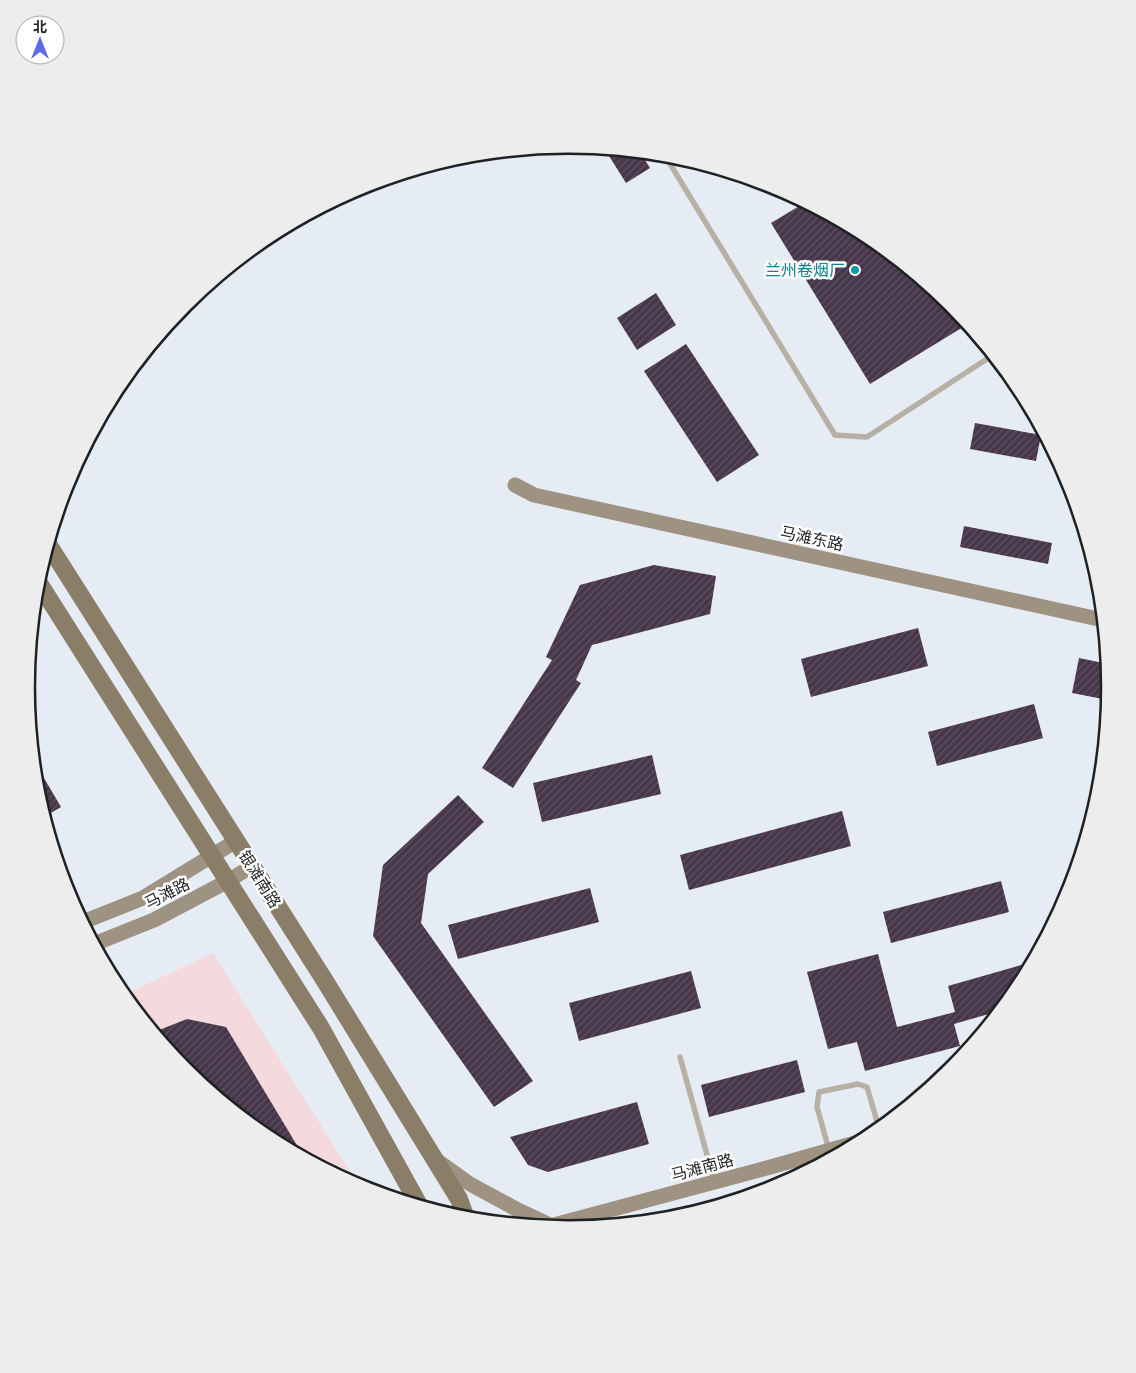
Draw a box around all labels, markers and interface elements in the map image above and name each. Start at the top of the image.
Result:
north arrow [15,15,65,65]
text: 北 [33,19,47,35]
place label: 兰州卷烟厂 [765,261,845,279]
marker: 兰州卷烟厂 [849,264,861,276]
street label: 马滩东路 [779,523,845,553]
street label: 银滩南路 [235,847,285,911]
street label: 马滩路 [142,874,192,912]
street label: 马滩南路 [669,1150,735,1184]

